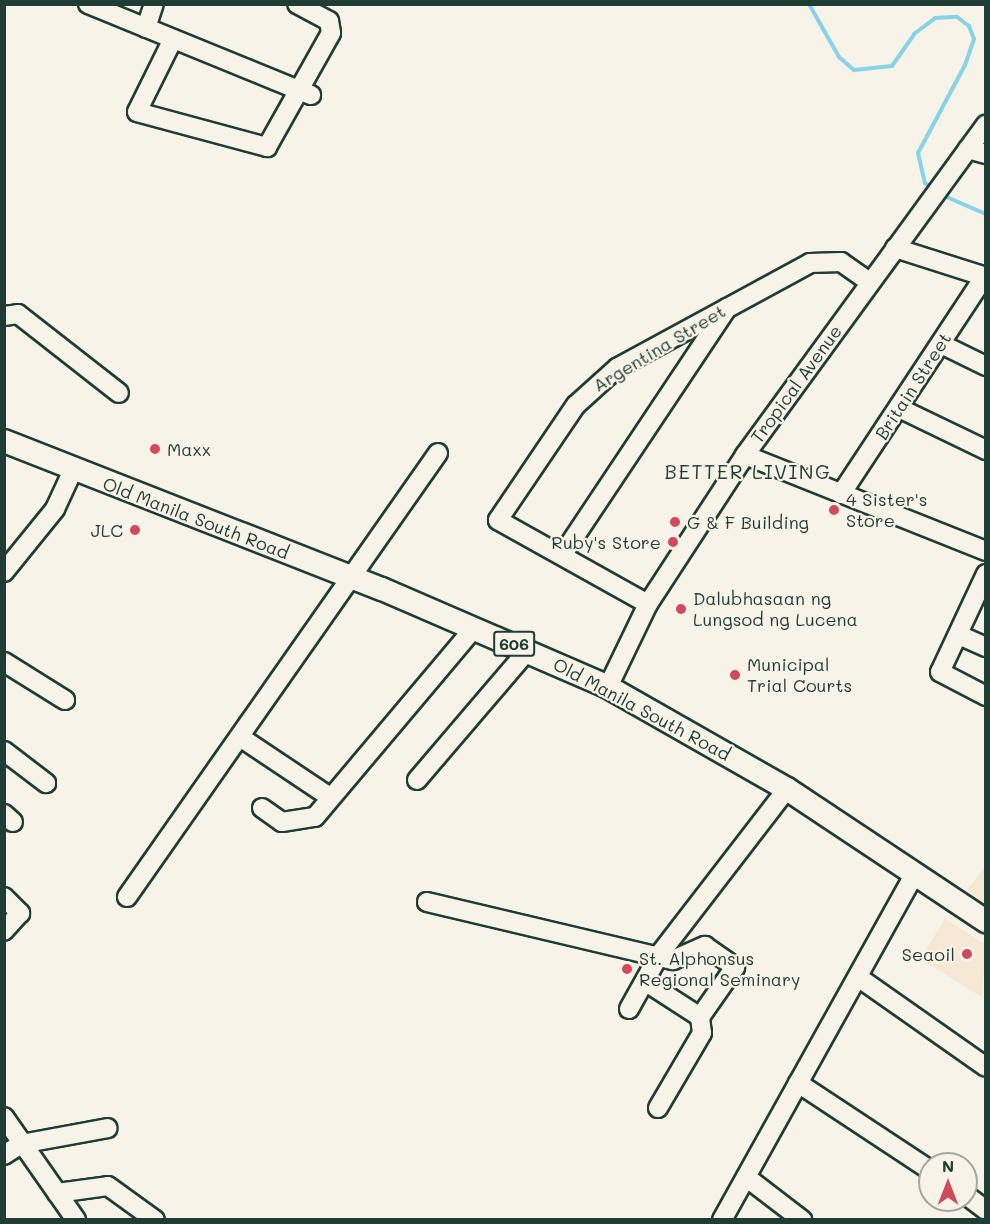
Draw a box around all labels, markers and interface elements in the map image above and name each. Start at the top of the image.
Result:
street label: Argentina Street [589,300,729,396]
street label: Tropical Avenue [746,321,846,447]
street label: Britain Street [870,328,956,444]
place label: Maxx [167,438,211,460]
marker: Maxx [148,442,162,456]
district label: BETTER LIVING [665,459,831,483]
street label: Old Manila South Road [100,472,292,564]
place label: 4 Sister's Store [846,489,928,532]
marker: 4 Sister's Store [827,503,841,517]
place label: G & F Building [687,511,809,533]
marker: G & F Building [668,515,682,529]
place label: JLC [91,519,123,541]
marker: JLC [128,523,142,537]
place label: Ruby's Store [551,531,661,553]
marker: Ruby's Store [666,535,680,549]
place label: Dalubhasaan ng Lungsod ng Lucena [693,588,858,630]
marker: Dalubhasaan ng Lungsod ng Lucena [674,602,688,616]
road number: 606 [493,631,535,657]
street label: Old Manila South Road [550,653,734,765]
place label: Municipal Trial Courts [747,654,852,696]
marker: Municipal Trial Courts [728,668,742,682]
place label: Seaoil [902,943,955,965]
marker: Seaoil [960,947,974,961]
place label: St. Alphonsus Regional Seminary [639,948,801,990]
marker: St. Alphonsus Regional Seminary [620,962,634,976]
north arrow [918,1152,978,1212]
text: N [942,1155,954,1176]

